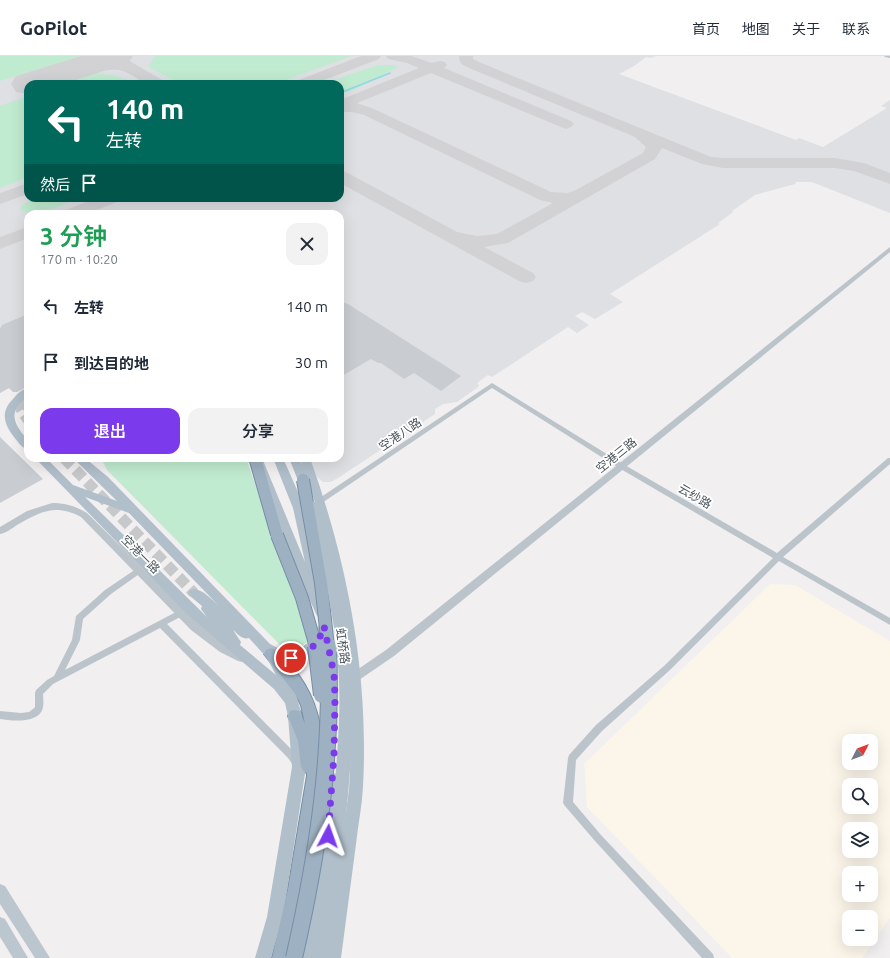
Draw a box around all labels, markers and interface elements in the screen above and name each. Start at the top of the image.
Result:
text: GoPilot [20,17,87,39]
text: 首页 [692,21,720,37]
text: 地图 [742,21,770,37]
text: 关于 [792,21,820,37]
text: 联系 [842,21,870,37]
text: 140 m [106,93,184,124]
icon: left [40,96,92,148]
text: 左转 [106,130,142,150]
icon: arrive [78,172,100,194]
text: 然后 [40,176,70,193]
text: 3 分钟 [40,223,107,250]
button: close [286,223,328,265]
text: 170 m · 10:20 [40,252,118,266]
icon: left [40,295,62,317]
text: 140 m [286,298,328,315]
text: 左转 [74,299,104,316]
icon: arrive [40,351,62,373]
text: 30 m [295,354,328,371]
text: 到达目的地 [74,355,149,372]
button: 退出 [40,408,180,454]
button: 分享 [188,408,328,454]
street label: 空港八路 [376,415,424,453]
street label: 空港三路 [593,435,639,475]
street label: 云纱路 [676,481,714,511]
street label: 空港一路 [119,532,163,576]
street label: 虹桥路 [334,627,352,665]
pin [274,641,308,675]
icon: arrive [280,647,302,669]
north arrow [842,734,878,770]
map controls [842,734,878,946]
button: search [842,778,878,814]
position arrow [307,815,349,857]
button: layers [842,822,878,858]
button: + [842,866,878,902]
button: − [842,910,878,946]

